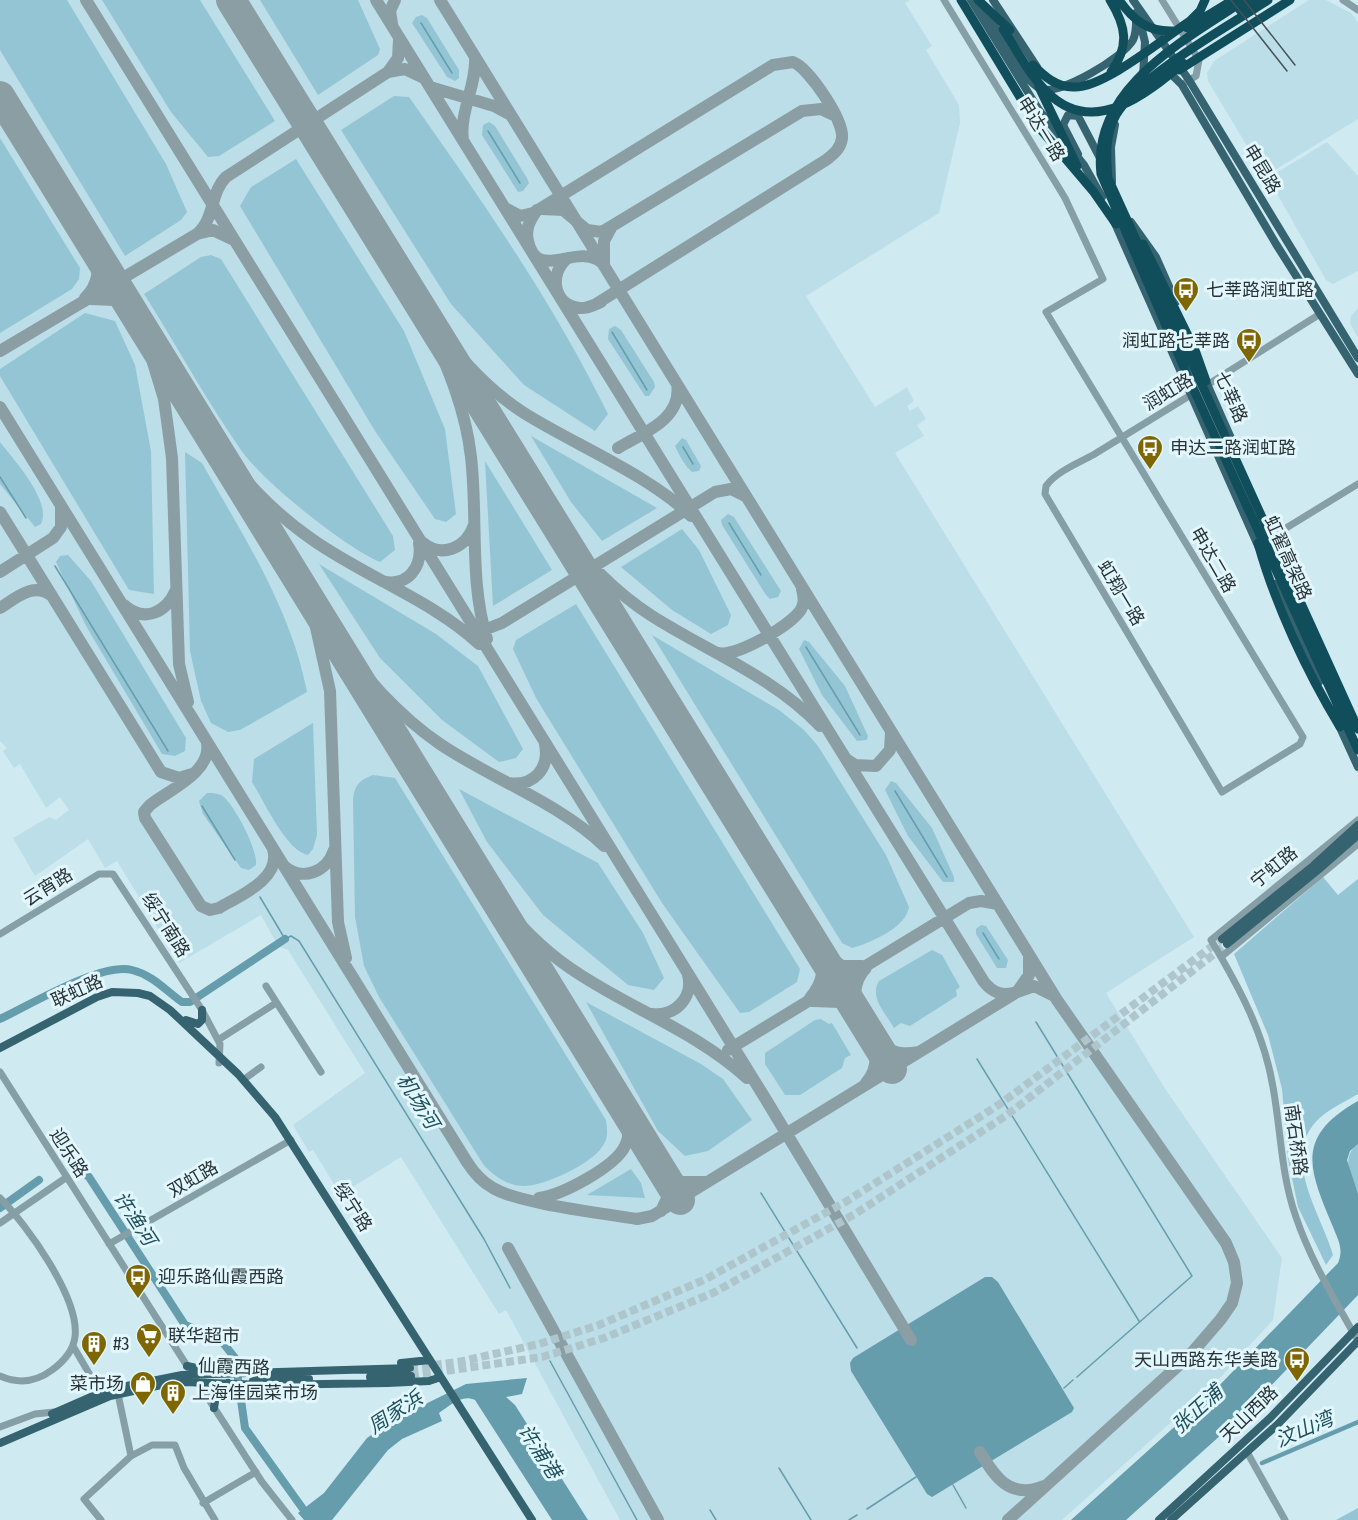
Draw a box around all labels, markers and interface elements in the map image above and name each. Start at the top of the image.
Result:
street label: 申达一路 [1013,93,1069,165]
street label: 申昆路 [1239,140,1285,198]
bus stop icon: 七莘路润虹路 [1171,275,1201,313]
place label: 七莘路润虹路 [1206,279,1314,301]
bus stop icon: 润虹路七莘路 [1234,326,1264,364]
place label: 润虹路七莘路 [1122,330,1230,352]
street label: 七莘路 [1210,368,1252,426]
street label: 润虹路 [1139,369,1197,415]
bus stop icon: 申达二路润虹路 [1135,433,1165,471]
place label: 申达二路润虹路 [1170,437,1296,459]
street label: 虹翟高架路 [1260,512,1316,604]
street label: 申达二路 [1185,523,1241,597]
street label: 虹翔一路 [1093,556,1149,630]
street label: 宁虹路 [1246,841,1302,893]
street label: 云宵路 [19,863,77,911]
street label: 绥宁南路 [138,889,194,961]
street label: 联虹路 [48,970,106,1012]
water label: 机场河 [392,1069,446,1136]
street label: 南石桥路 [1280,1103,1312,1177]
street label: 迎乐路 [45,1124,93,1182]
street label: 双虹路 [164,1156,222,1202]
street label: 绥宁路 [329,1178,377,1236]
water label: 许渔河 [109,1186,164,1253]
bus stop icon: 迎乐路仙霞西路 [123,1262,153,1300]
place label: 迎乐路仙霞西路 [158,1266,284,1288]
supermarket icon: 联华超市 [134,1321,164,1359]
place label: 联华超市 [168,1325,240,1347]
building icon: #3 [79,1329,109,1367]
place label: #3 [113,1333,129,1355]
bus stop icon: 天山西路东华美路 [1282,1345,1312,1383]
place label: 天山西路东华美路 [1134,1349,1278,1371]
street label: 仙霞西路 [198,1355,270,1379]
shop icon: 菜市场 [128,1369,158,1407]
place label: 菜市场 [70,1373,124,1395]
building icon: 上海佳园菜市场 [158,1378,188,1416]
water label: 张正浦 [1167,1378,1230,1438]
street label: 天山西路 [1215,1381,1283,1447]
place label: 上海佳园菜市场 [192,1382,318,1404]
water label: 周家浜 [363,1385,428,1438]
water label: 汶山湾 [1272,1405,1339,1452]
water label: 许浦港 [514,1419,568,1485]

